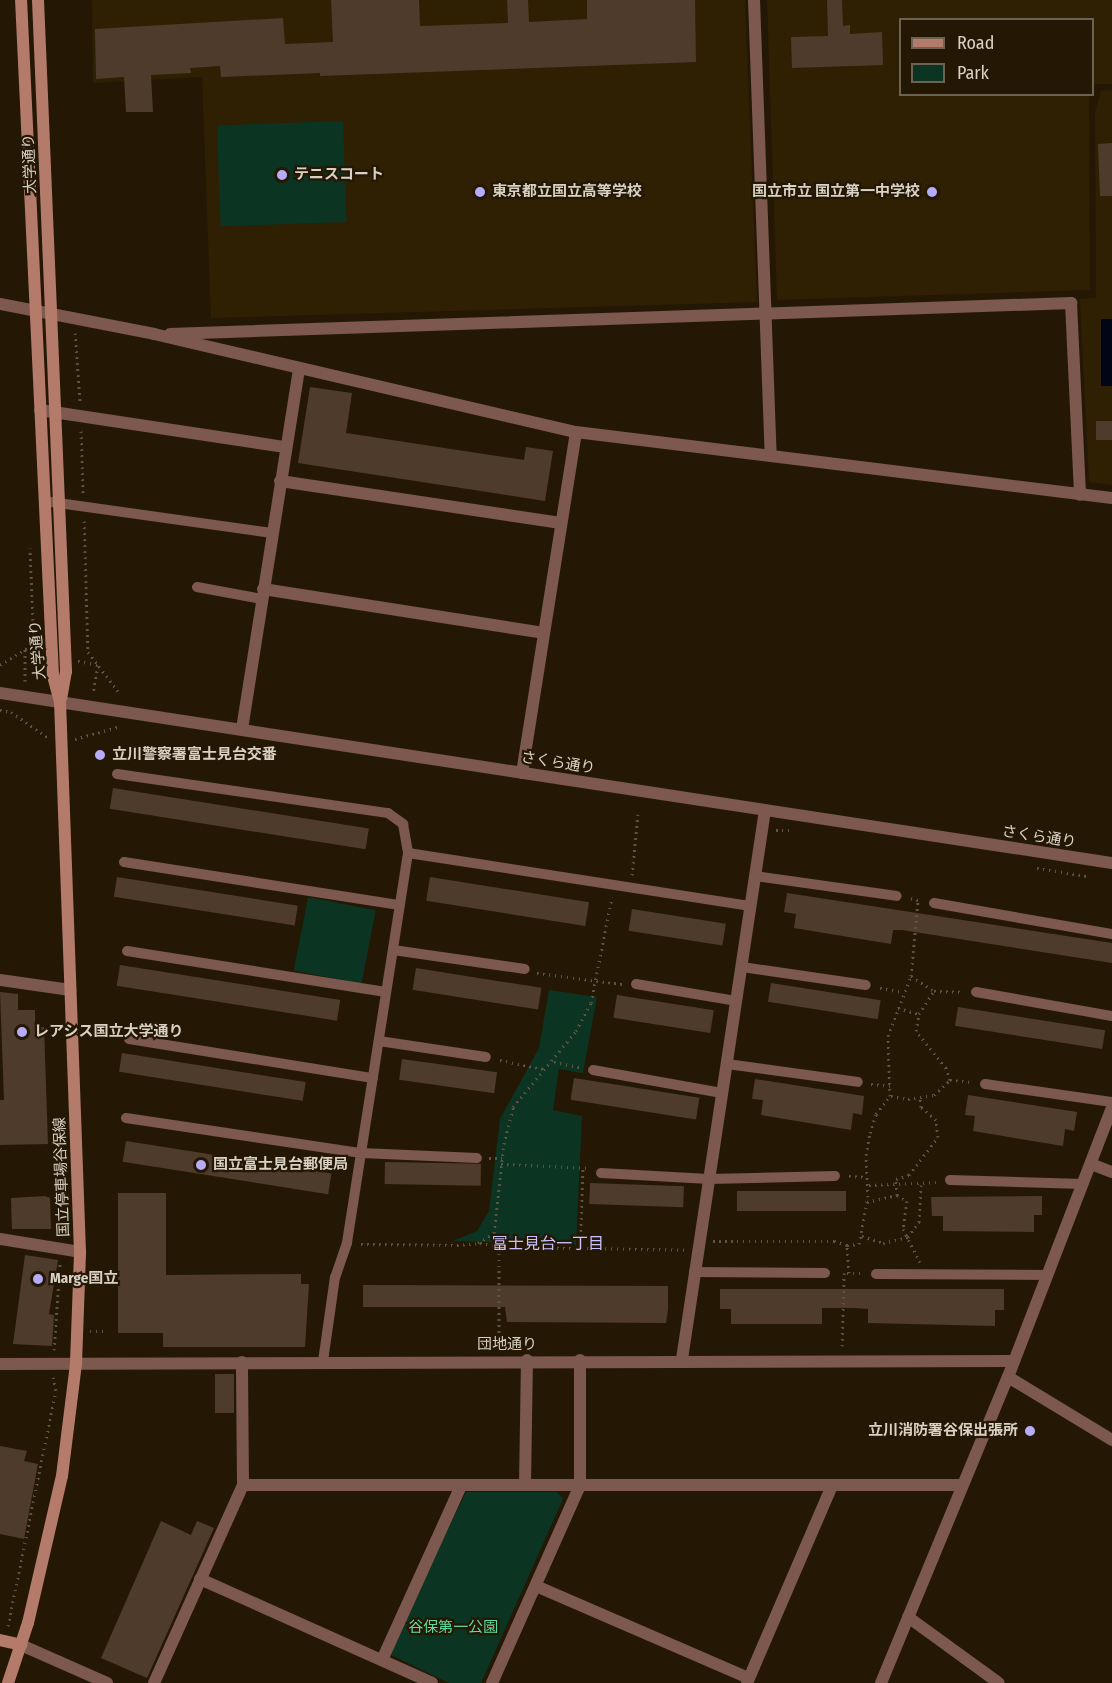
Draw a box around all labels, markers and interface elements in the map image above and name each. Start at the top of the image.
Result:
legend [899,18,1094,96]
text: Road [957,32,994,54]
text: Park [957,62,989,84]
street label: 大学通り [20,134,40,194]
place label: テニスコート [294,166,384,184]
marker: テニスコート [275,168,289,182]
place label: 東京都立国立高等学校 [492,183,642,201]
place label: 国立市立 国立第一中学校 [752,183,920,201]
marker: 東京都立国立高等学校 [473,185,487,199]
marker: 国立市立 国立第一中学校 [925,185,939,199]
street label: 大学通り [26,619,50,681]
place label: 立川警察署富士見台交番 [112,746,277,764]
marker: 立川警察署富士見台交番 [93,748,107,762]
street label: さくら通り [520,748,596,778]
street label: さくら通り [1001,822,1077,852]
place label: レアシス国立大学通り [34,1023,184,1041]
marker: レアシス国立大学通り [15,1025,29,1039]
street label: 国立停車場谷保線 [51,1117,73,1237]
place label: 国立富士見台郵便局 [213,1156,348,1174]
marker: 国立富士見台郵便局 [194,1158,208,1172]
district label: 富士見台一丁目 [492,1234,604,1254]
place label: Marge国立 [50,1270,118,1288]
marker: Marge国立 [31,1272,45,1286]
street label: 団地通り [477,1336,537,1354]
place label: 立川消防署谷保出張所 [868,1422,1018,1440]
marker: 立川消防署谷保出張所 [1023,1424,1037,1438]
park label: 谷保第一公園 [408,1619,498,1637]

